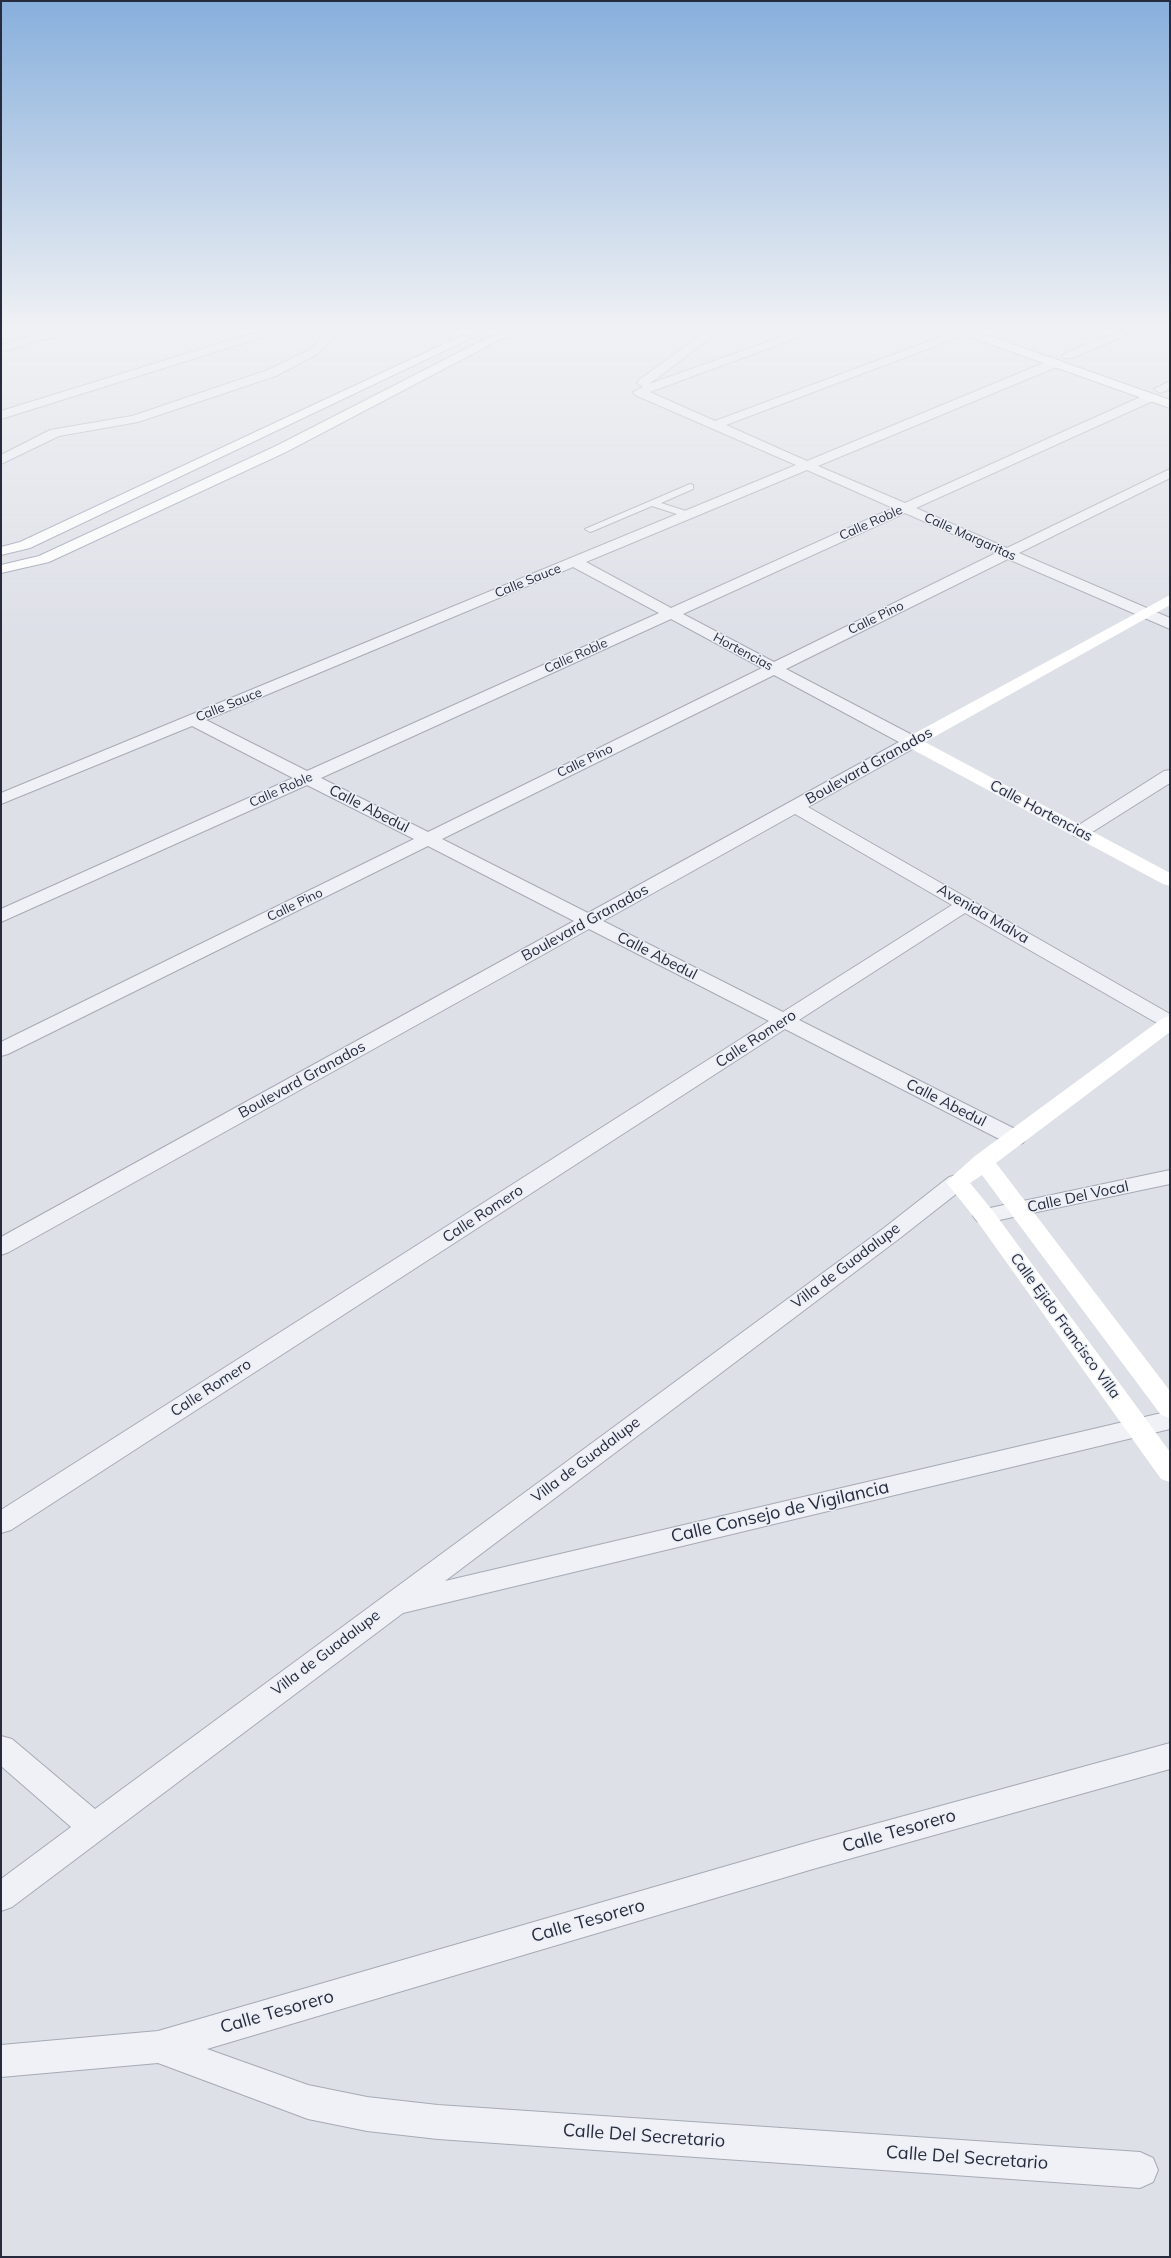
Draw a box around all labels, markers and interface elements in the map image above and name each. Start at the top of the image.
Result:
street label: Calle Roble [837,502,905,544]
street label: Calle Margaritas [922,510,1018,564]
street label: Calle Sauce [493,561,563,601]
street label: Calle Pino [846,598,906,638]
street label: Hortencias [710,630,776,674]
street label: Calle Roble [542,635,610,677]
street label: Calle Sauce [194,685,264,725]
street label: Boulevard Granados [802,724,936,808]
street label: Calle Pino [555,741,615,781]
street label: Calle Roble [247,769,315,811]
street label: Calle Hortencias [987,776,1095,846]
street label: Calle Abedul [326,781,412,837]
street label: Avenida Malva [934,880,1032,948]
street label: Boulevard Granados [518,881,652,965]
street label: Calle Pino [265,885,325,925]
street label: Calle Abedul [614,928,700,984]
street label: Calle Romero [712,1006,800,1072]
street label: Boulevard Granados [235,1038,369,1122]
street label: Calle Abedul [903,1075,989,1131]
street label: Calle Del Vocal [1026,1177,1130,1217]
street label: Calle Romero [439,1181,527,1247]
street label: Villa de Guadalupe [788,1219,904,1313]
street label: Calle Ejido Francisco Villa [1006,1250,1124,1402]
street label: Calle Romero [167,1355,255,1421]
street label: Villa de Guadalupe [528,1413,644,1507]
street label: Calle Consejo de Vigilancia [669,1476,891,1548]
street label: Villa de Guadalupe [268,1606,384,1700]
street label: Calle Tesorero [840,1804,958,1858]
street label: Calle Tesorero [529,1894,647,1948]
street label: Calle Tesorero [218,1985,336,2039]
street label: Calle Del Secretario [562,2120,726,2152]
street label: Calle Del Secretario [885,2142,1049,2174]

